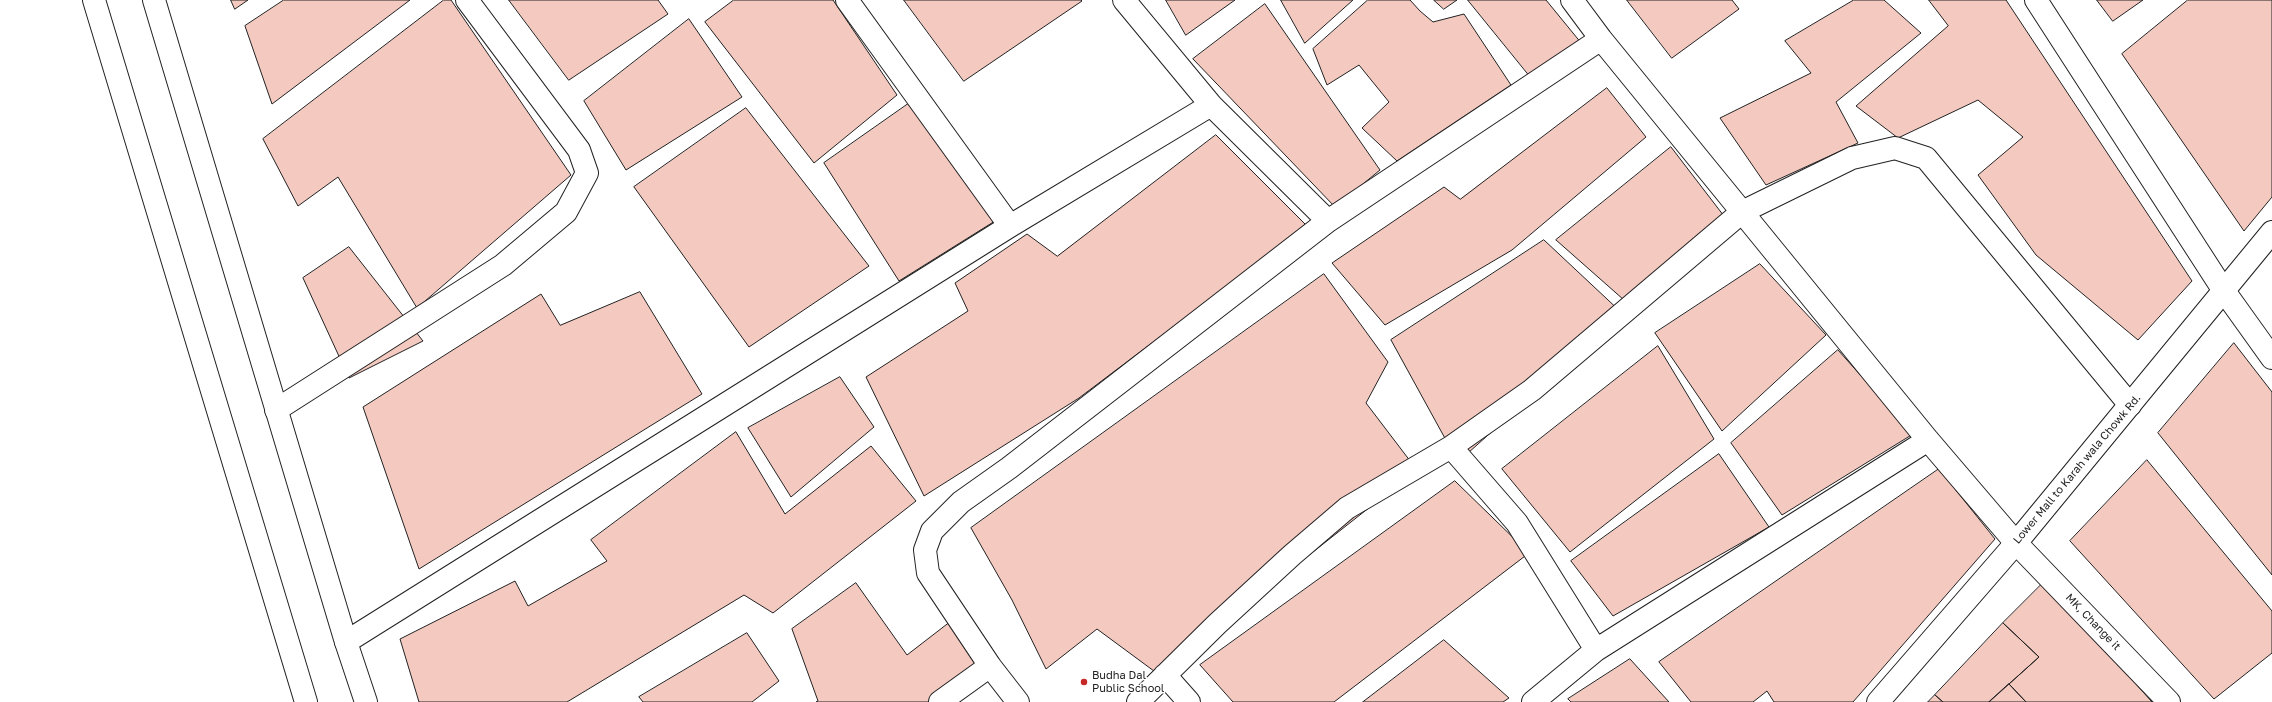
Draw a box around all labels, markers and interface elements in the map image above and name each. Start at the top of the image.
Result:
street label: Lower Mall to Karah wala Chowk Rd. [2011,392,2143,546]
street label: MK, Change it [2063,591,2123,653]
place label: Budha Dal Public School [1092,669,1164,695]
marker: Budha Dal Public School [1079,677,1089,687]

